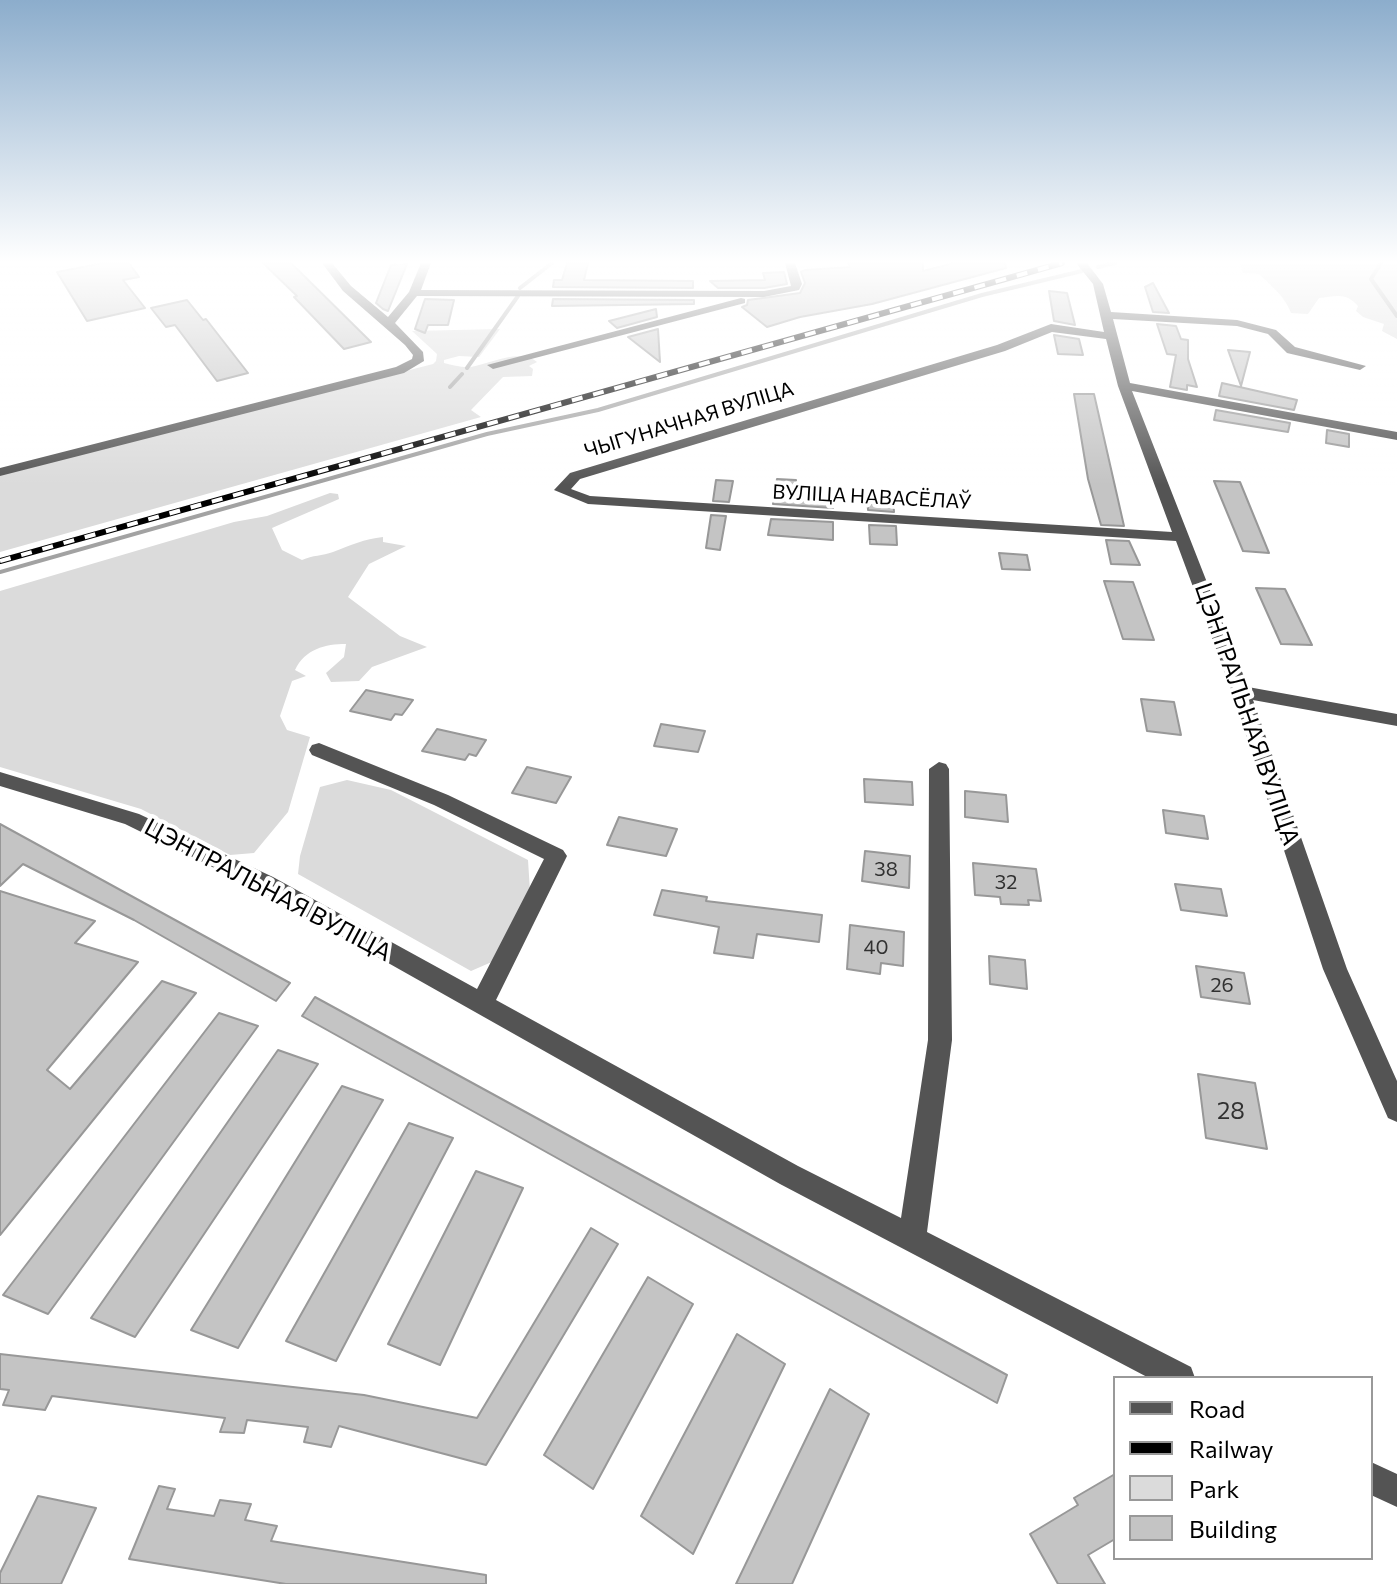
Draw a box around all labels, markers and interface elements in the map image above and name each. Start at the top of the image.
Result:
street label: ЧЫГУНАЧНАЯ ВУЛІЦА [582,377,796,463]
street label: ВУЛІЦА НАВАСЁЛАЎ [772,480,972,514]
street label: ЦЭНТРАЛЬНАЯ ВУЛІЦА [1189,579,1305,849]
street label: ЦЭНТРАЛЬНАЯ ВУЛІЦА [140,813,396,967]
house number: 38 [874,857,898,881]
house number: 32 [995,870,1017,894]
house number: 40 [863,935,889,959]
house number: 26 [1210,973,1234,997]
house number: 28 [1217,1097,1245,1125]
legend [1113,1376,1373,1560]
text: Road [1189,1394,1245,1423]
text: Railway [1189,1434,1274,1463]
text: Park [1189,1474,1239,1503]
text: Building [1189,1514,1277,1543]

